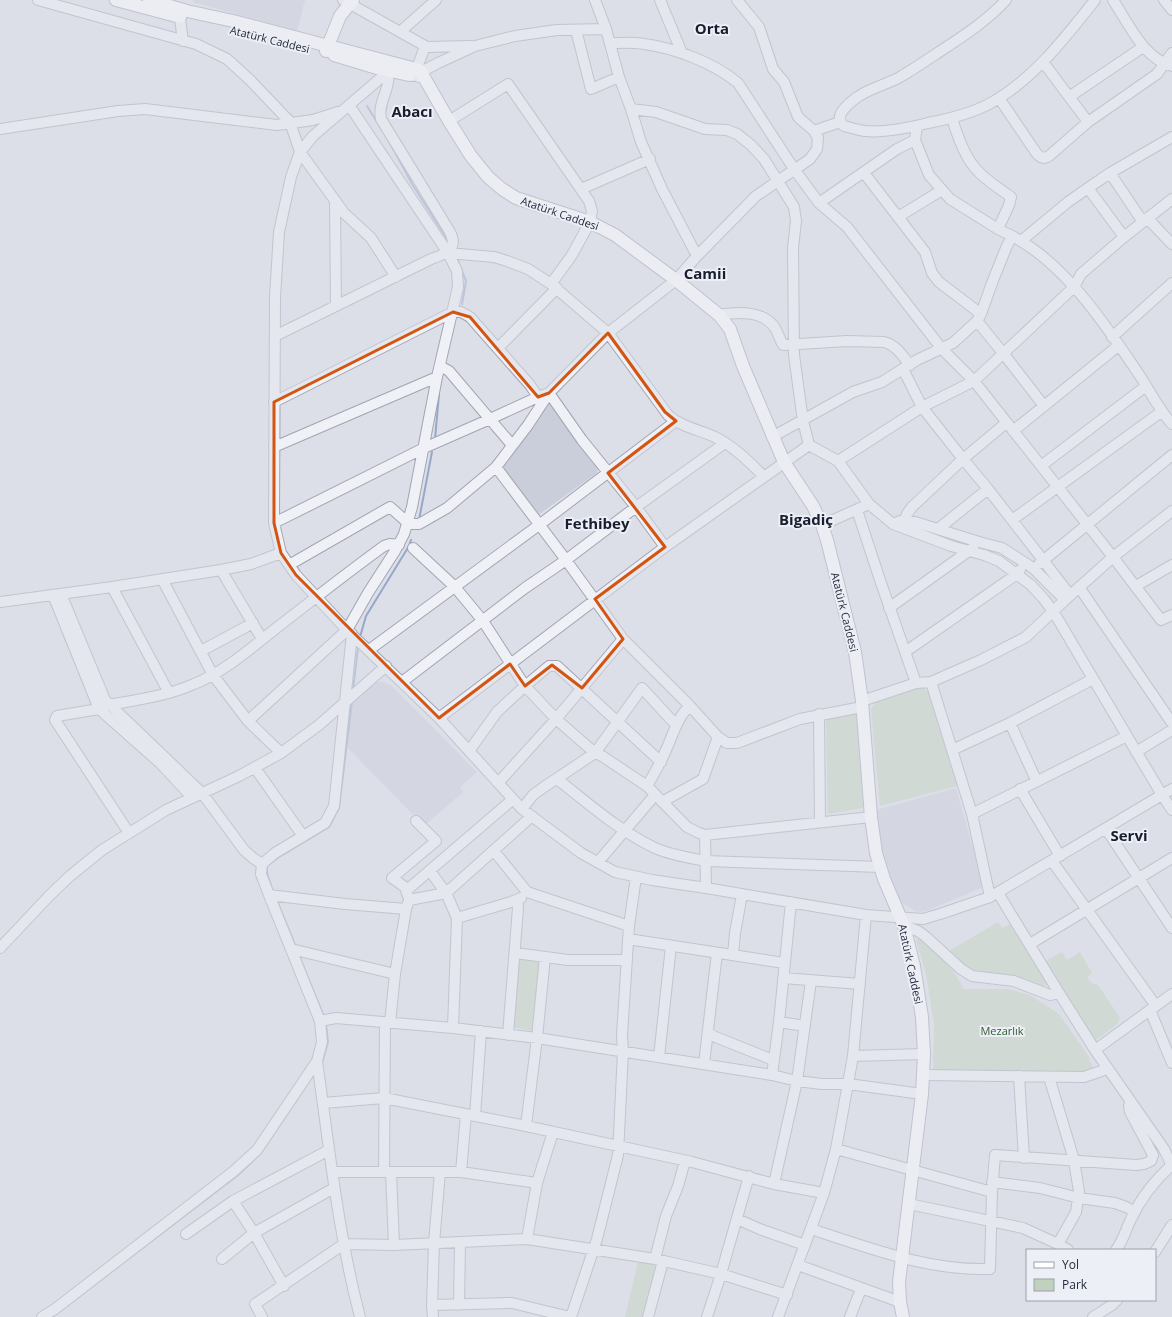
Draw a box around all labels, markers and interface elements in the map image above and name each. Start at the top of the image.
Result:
district label: Orta [695,18,729,38]
street label: Atatürk Caddesi [229,22,311,56]
district label: Abacı [391,101,433,121]
street label: Atatürk Caddesi [519,193,601,233]
district label: Camii [684,263,726,283]
district label: Bigadiç [779,509,833,529]
district label: Fethibey [565,513,630,533]
street label: Atatürk Caddesi [828,571,862,653]
district label: Servi [1110,825,1148,845]
street label: Atatürk Caddesi [895,923,927,1005]
park label: Mezarlık [980,1023,1024,1038]
legend [1026,1249,1156,1301]
text: Yol [1062,1256,1079,1273]
text: Park [1062,1276,1088,1293]

